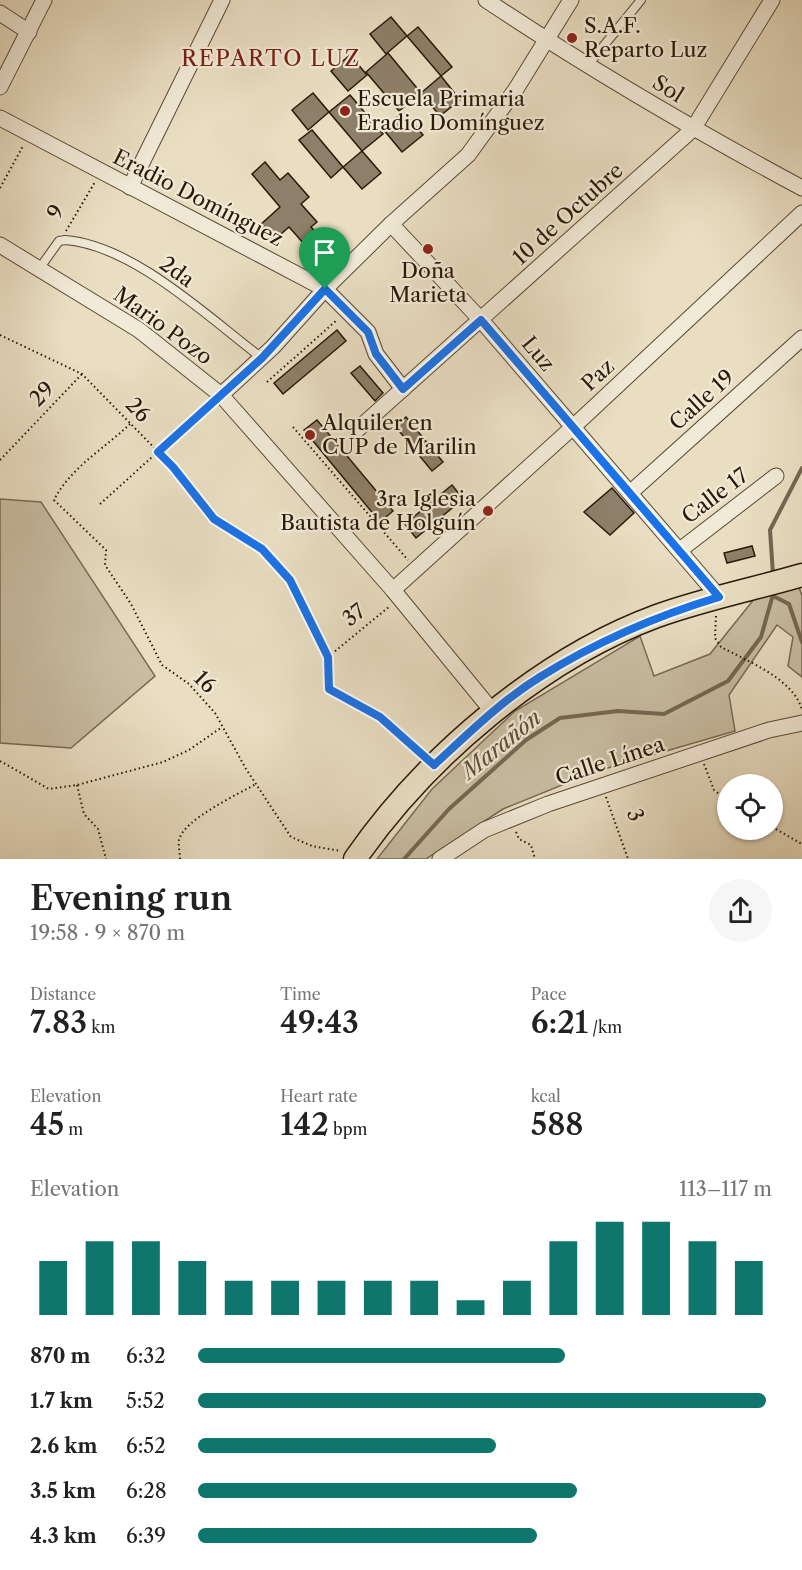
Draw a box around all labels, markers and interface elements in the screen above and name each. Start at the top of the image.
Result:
place label: S.A.F. Reparto Luz [584,13,707,62]
marker: S.A.F. Reparto Luz [565,31,579,45]
district label: REPARTO LUZ [181,45,361,72]
street label: Sol [648,70,688,108]
place label: Escuela Primaria Eradio Domínguez [357,86,545,135]
marker: Escuela Primaria Eradio Domínguez [338,104,352,118]
street label: Eradio Domínguez [109,144,287,251]
street label: 10 de Octubre [507,158,628,270]
street label: 9 [42,200,69,223]
pin [299,227,350,289]
icon: arrive [308,236,341,269]
marker: Doña Marieta [421,242,435,256]
street label: 2da [155,251,200,293]
place label: Doña Marieta [389,258,468,307]
street label: Mario Pozo [109,281,217,370]
street label: Luz [517,331,560,376]
street label: Paz [576,353,619,396]
street label: Calle 19 [664,364,739,435]
street label: 29 [24,376,59,411]
street label: 26 [121,392,156,427]
place label: Alquiler en CUP de Marilin [321,410,477,459]
marker: Alquiler en CUP de Marilin [303,428,317,442]
street label: Calle 17 [677,462,753,529]
place label: 3ra Iglesia Bautista de Holguín [280,486,477,535]
marker: 3ra Iglesia Bautista de Holguín [481,504,495,518]
street label: 37 [337,598,371,631]
street label: 16 [189,665,222,698]
water label: Marañón [454,704,547,787]
street label: Calle Línea [552,731,668,790]
map controls [717,774,783,840]
button: locate [717,774,783,840]
street label: 3 [622,805,649,825]
text: Evening run [30,878,232,919]
button: share [709,879,772,942]
text: 19:58 · 9 × 870 m [30,921,185,945]
text: Distance [30,984,96,1004]
text: Time [280,984,321,1004]
text: Pace [531,984,567,1004]
text: 7.83 [30,1004,87,1041]
text: 49:43 [280,1004,359,1041]
text: 6:21 [531,1004,588,1041]
text: km [87,1017,115,1037]
text: /km [588,1017,622,1037]
text: Elevation [30,1086,101,1106]
text: Heart rate [280,1086,357,1106]
text: kcal [531,1086,561,1106]
text: 45 [30,1106,64,1143]
text: 142 [280,1106,329,1143]
text: 588 [531,1106,584,1143]
text: m [64,1119,83,1139]
text: bpm [329,1119,367,1139]
text: Elevation [30,1177,119,1201]
text: 113–117 m [679,1177,772,1201]
text: 870 m [30,1344,90,1368]
text: 6:32 [126,1344,166,1368]
text: 1.7 km [30,1389,93,1413]
text: 5:52 [126,1389,165,1413]
text: 2.6 km [30,1434,97,1458]
text: 6:52 [126,1434,166,1458]
text: 3.5 km [30,1479,96,1503]
text: 6:28 [126,1479,167,1503]
text: 4.3 km [30,1524,97,1548]
text: 6:39 [126,1524,166,1548]

